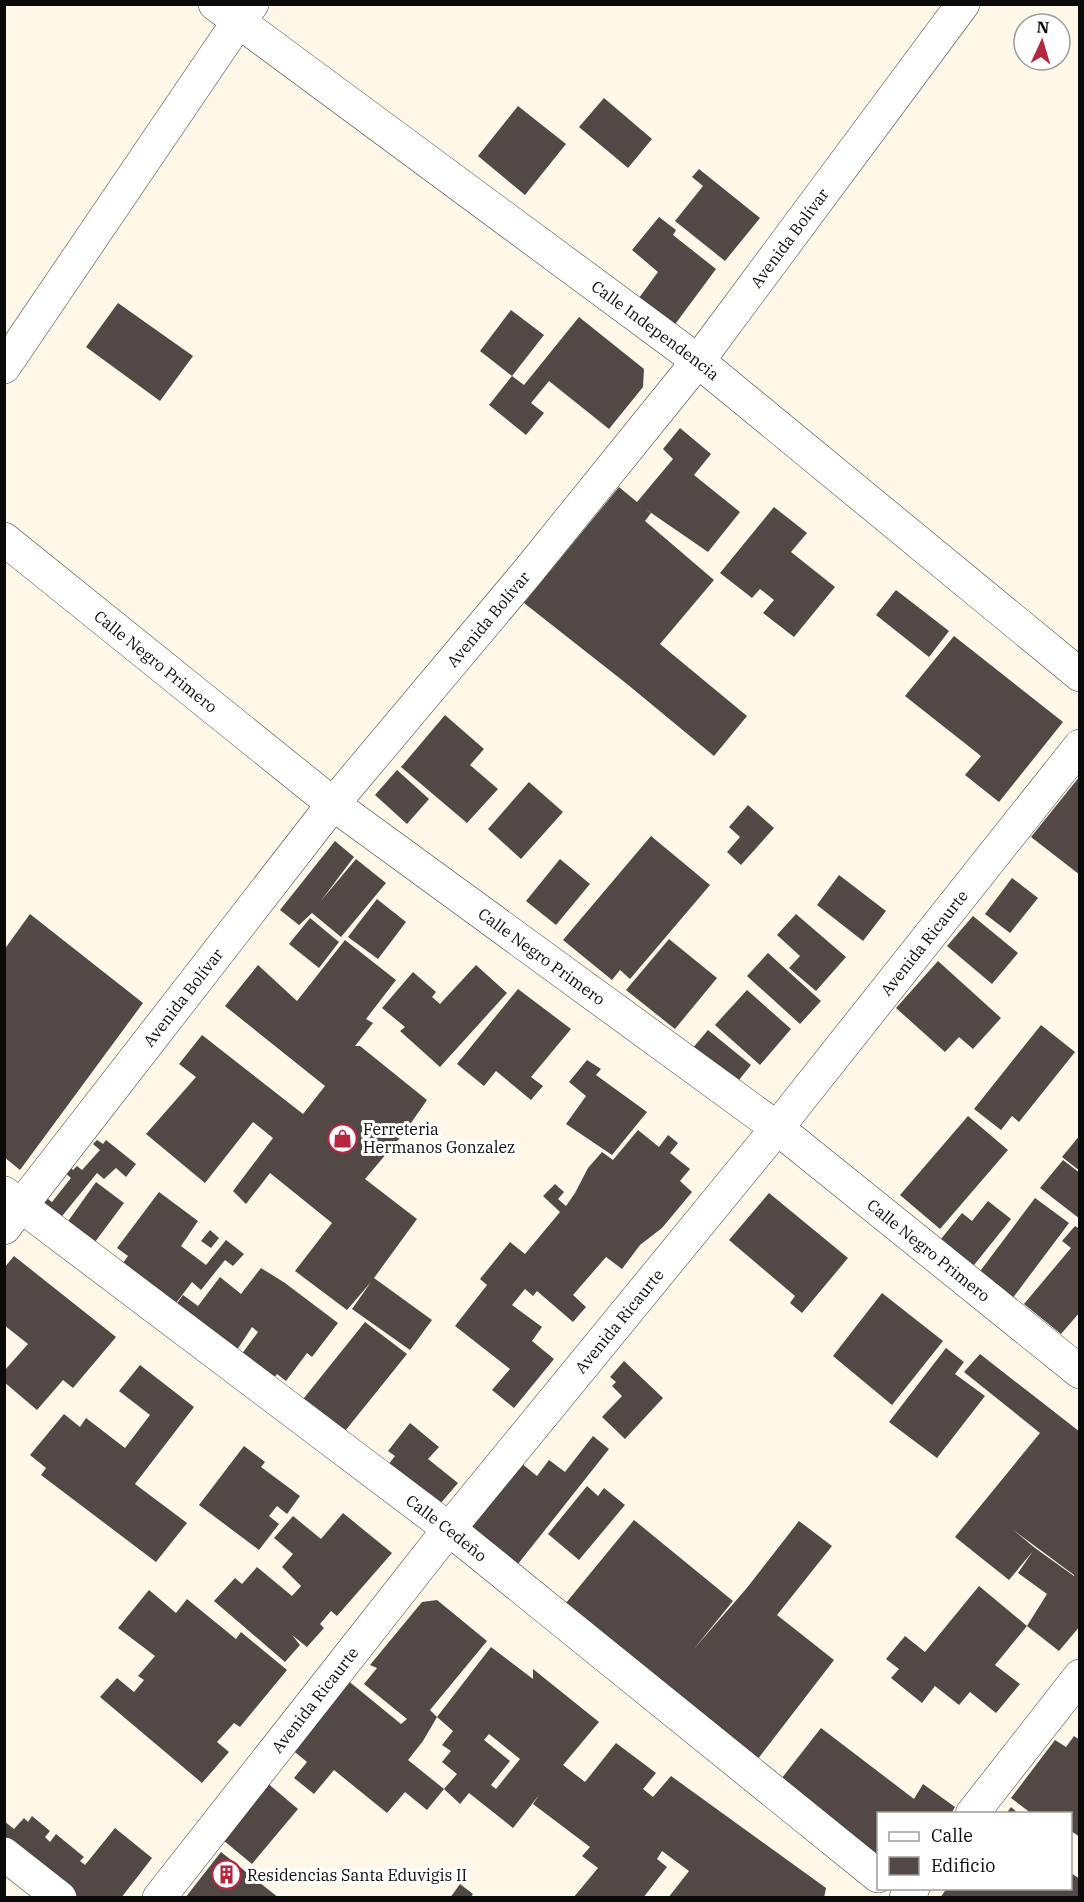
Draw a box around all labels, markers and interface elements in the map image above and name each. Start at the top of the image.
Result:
north arrow [1012,12,1072,72]
text: N [1036,17,1050,37]
street label: Avenida Bolívar [746,184,833,292]
street label: Calle Independencia [588,276,724,384]
street label: Avenida Bolívar [442,567,534,671]
street label: Calle Negro Primero [90,606,221,717]
street label: Avenida Ricaurte [876,886,972,999]
street label: Calle Negro Primero [474,903,609,1009]
street label: Avenida Bolívar [139,944,227,1050]
place label: Ferreteria Hermanos Gonzalez [363,1119,515,1157]
shop icon: Ferreteria Hermanos Gonzalez [326,1122,358,1154]
street label: Calle Negro Primero [863,1195,994,1306]
street label: Avenida Ricaurte [570,1265,668,1377]
street label: Calle Cedeño [402,1490,491,1566]
street label: Avenida Ricaurte [267,1643,362,1757]
legend [877,1812,1072,1890]
text: Calle [931,1824,973,1847]
text: Edificio [931,1854,995,1877]
building icon: Residencias Santa Eduvigis II [210,1859,242,1891]
place label: Residencias Santa Eduvigis II [247,1865,467,1885]

